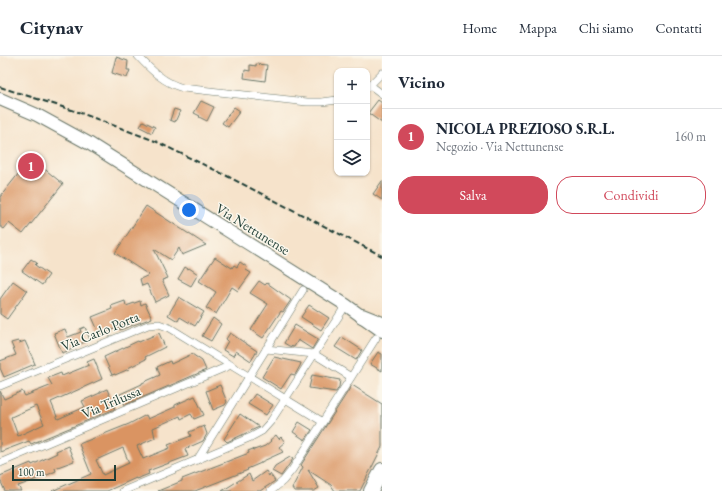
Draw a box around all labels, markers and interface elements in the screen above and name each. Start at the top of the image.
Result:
text: Citynav [20,15,83,40]
text: Home [462,19,497,37]
text: Mappa [519,19,557,37]
text: Chi siamo [579,19,634,37]
text: Contatti [656,19,702,37]
map controls [334,68,370,176]
button: + [334,68,370,104]
text: Vicino [398,71,445,93]
button: − [334,104,370,140]
text: NICOLA PREZIOSO S.R.L. [436,119,615,138]
text: 1 [408,128,414,145]
text: 160 m [675,128,706,145]
text: Negozio · Via Nettunense [436,138,563,155]
button: layers [334,140,370,176]
pin: 1 [18,151,44,181]
button: Salva [398,176,548,214]
button: Condividi [556,176,706,214]
street label: Via Nettunense [213,199,294,259]
your location [179,200,199,220]
street label: Via Carlo Porta [58,307,142,355]
street label: Via Trilussa [79,381,144,422]
scale bar [12,463,116,482]
text: 100 m [18,465,45,479]

